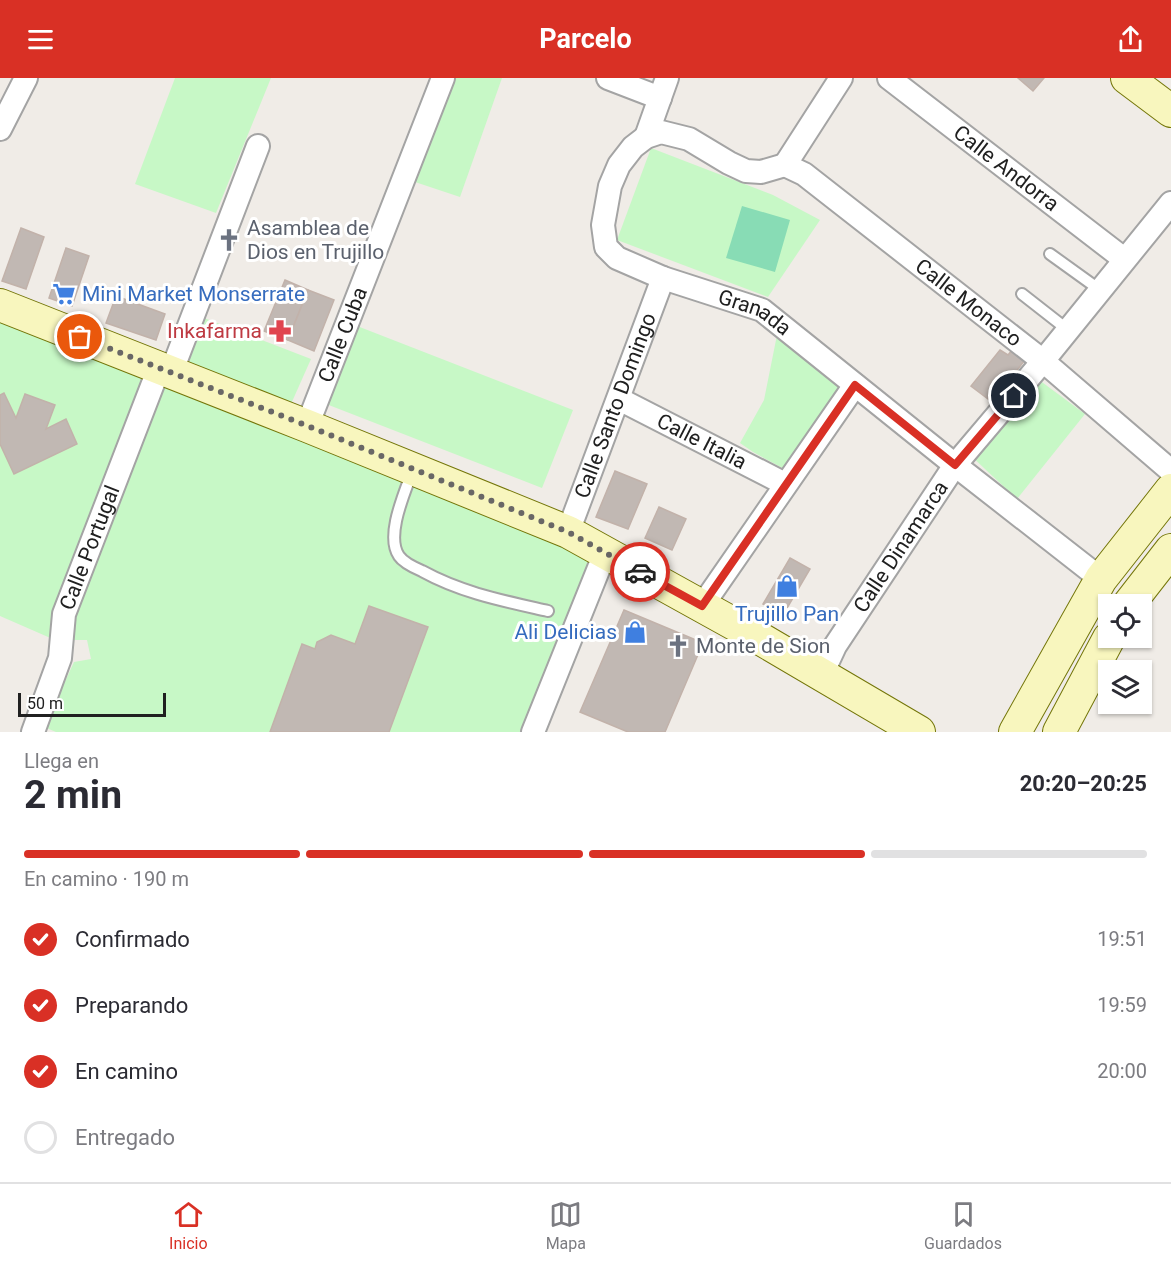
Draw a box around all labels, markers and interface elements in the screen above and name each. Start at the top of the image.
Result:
icon: menu [24,23,57,56]
text: Parcelo [539,23,632,55]
icon: share [1114,23,1147,56]
street label: Calle Andorra [949,120,1064,216]
place label: Asamblea de Dios en Trujillo [247,216,384,264]
church icon: Asamblea de Dios en Trujillo [216,227,242,253]
street label: Calle Monaco [911,254,1026,352]
supermarket icon: Mini Market Monserrate [51,281,77,307]
place label: Mini Market Monserrate [82,282,305,306]
street label: Calle Cuba [313,284,372,386]
street label: Granada [715,285,796,340]
street label: Calle Santo Domingo [570,310,661,501]
pin [54,311,105,362]
pharmacy icon: Inkafarma [267,318,293,344]
place label: Inkafarma [167,319,262,343]
icon: bag [63,320,96,353]
pin [988,370,1039,421]
icon: home [997,379,1030,412]
street label: Calle Italia [653,409,751,474]
street label: Calle Dinamarca [849,476,953,617]
street label: Calle Portugal [55,482,124,613]
courier [610,542,670,602]
icon: car [624,556,657,589]
shop icon: Trujillo Pan [774,573,800,599]
map controls [1098,594,1152,714]
button: locate [1098,594,1152,648]
place label: Trujillo Pan [735,602,839,626]
shop icon: Ali Delicias [622,619,648,645]
place label: Ali Delicias [514,620,617,644]
church icon: Monte de Sion [665,633,691,659]
place label: Monte de Sion [696,634,830,658]
button: layers [1098,660,1152,714]
scale bar [18,690,166,718]
text: 50 m [27,694,63,713]
text: Llega en [24,749,99,773]
text: 20:20–20:25 [1020,771,1147,796]
text: 2 min [24,772,122,818]
text: En camino · 190 m [24,867,189,891]
icon: check [24,923,57,956]
text: Confirmado [75,927,190,952]
text: 19:51 [1097,927,1147,951]
icon: check [24,989,57,1022]
text: Preparando [75,993,188,1018]
text: 19:59 [1097,993,1147,1017]
icon: check [24,1055,57,1088]
text: En camino [75,1059,178,1084]
text: 20:00 [1097,1059,1147,1083]
text: Entregado [75,1125,175,1150]
tab: Inicio [169,1198,208,1253]
tab: Mapa [546,1198,586,1253]
tab: Guardados [924,1198,1002,1253]

